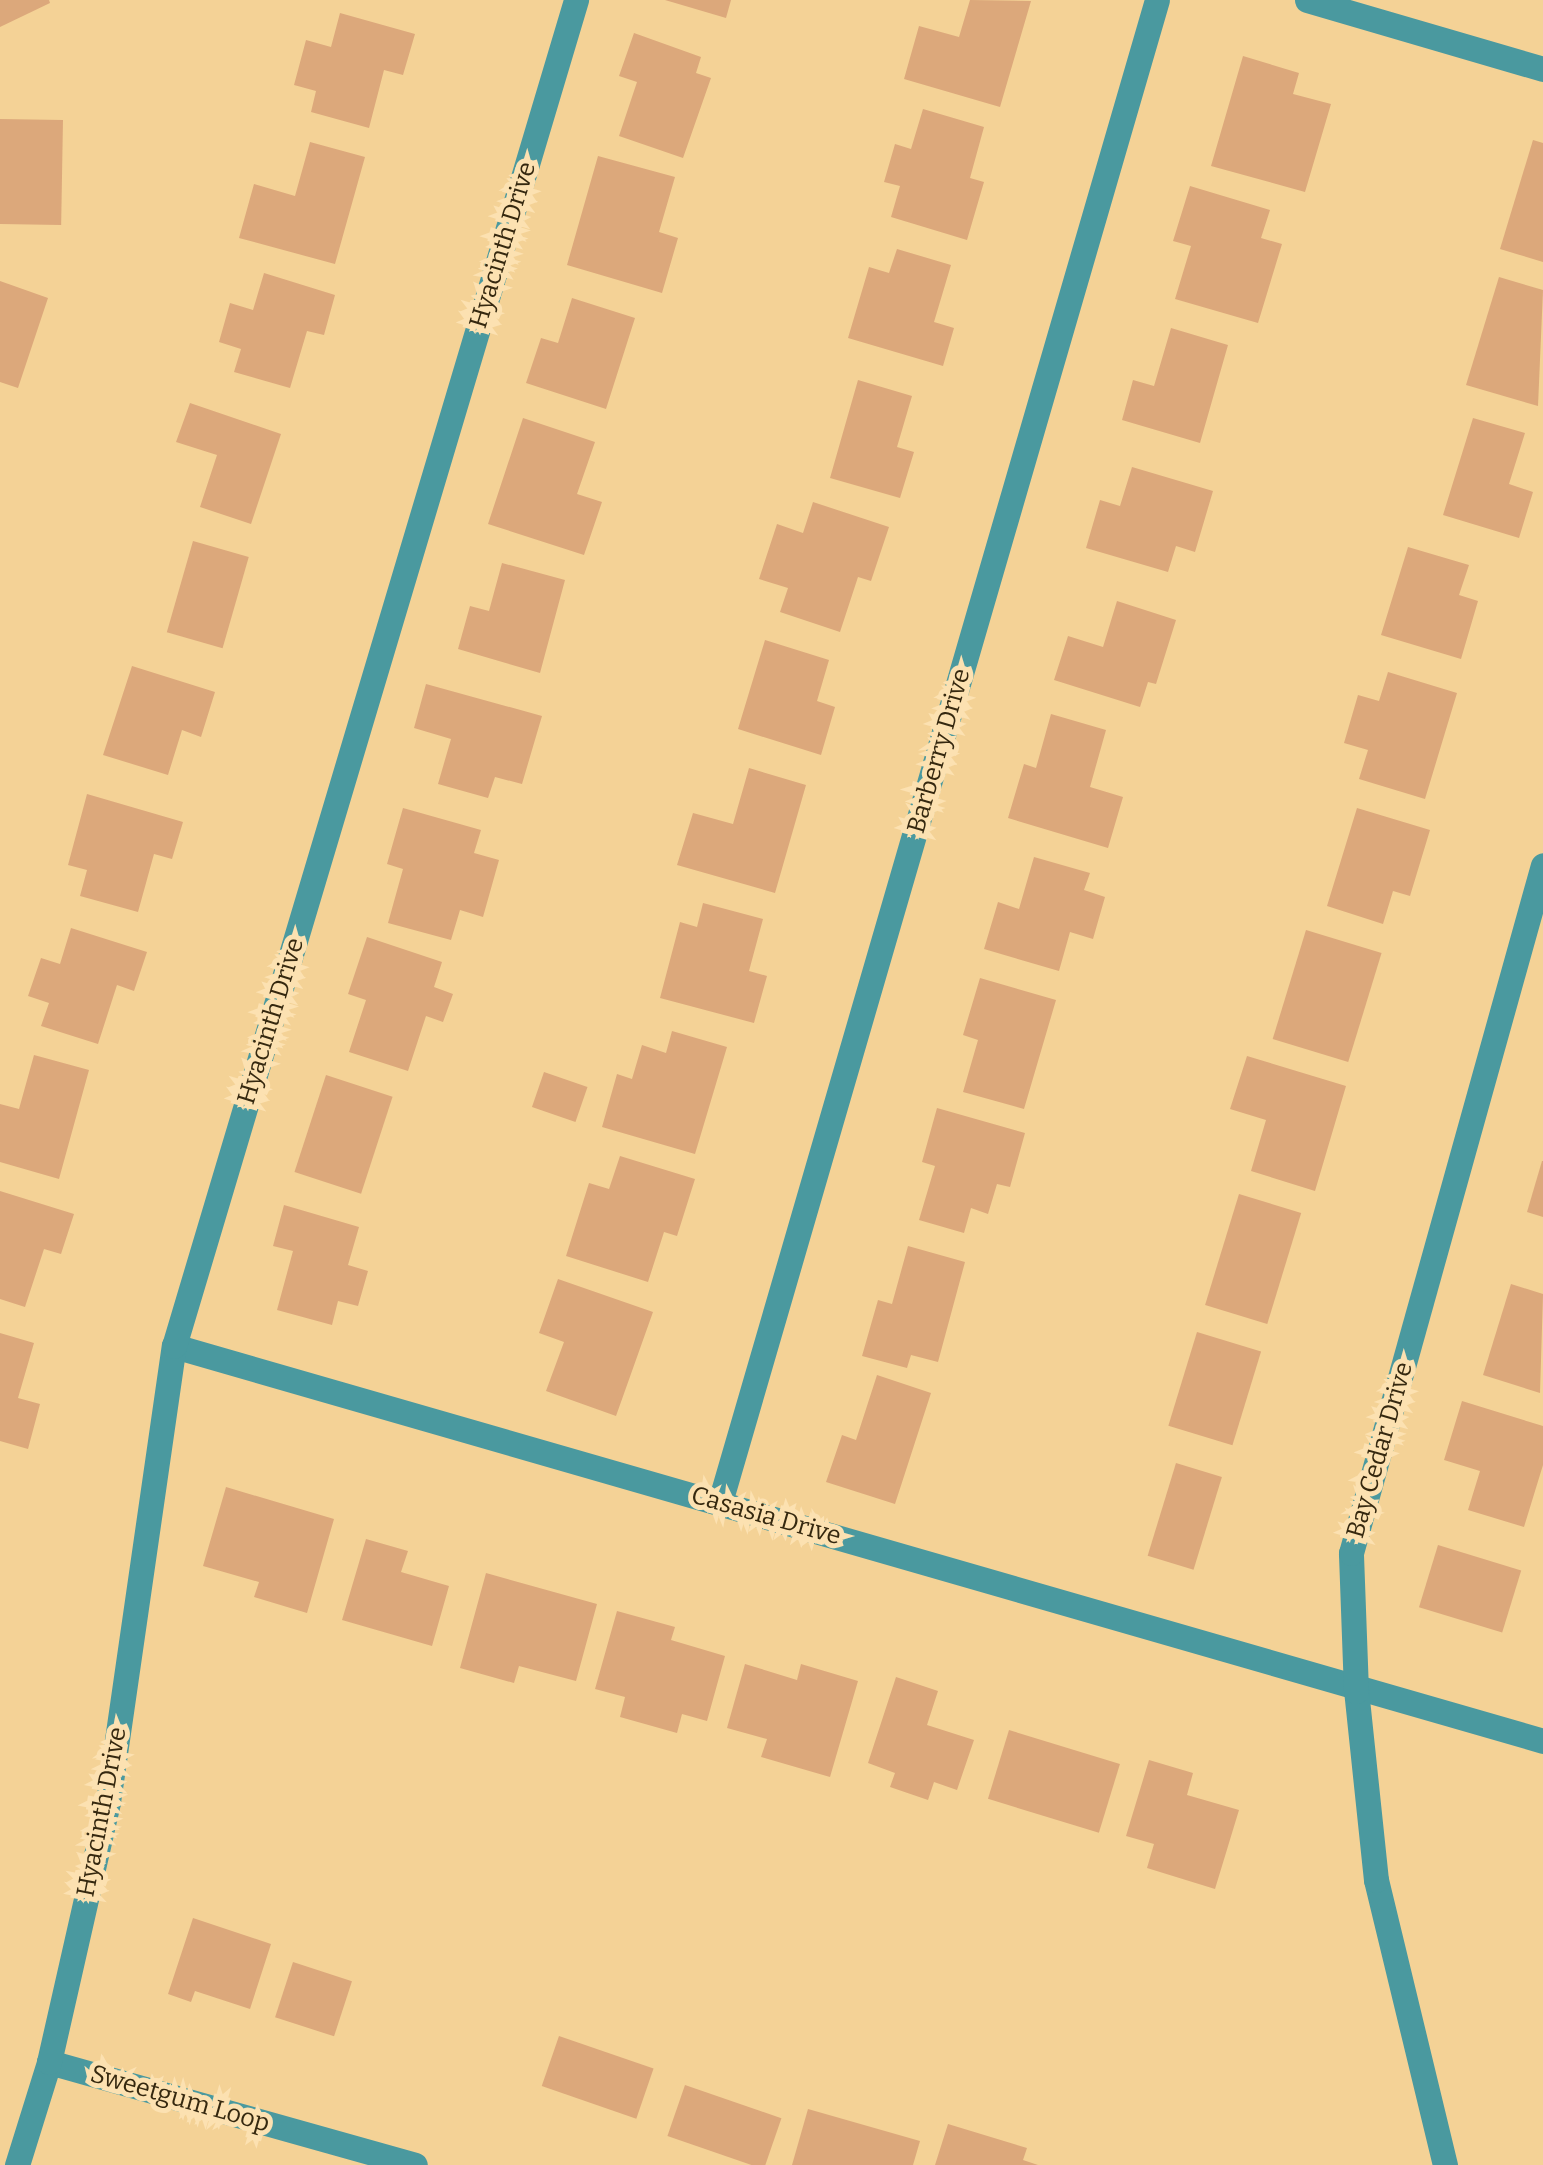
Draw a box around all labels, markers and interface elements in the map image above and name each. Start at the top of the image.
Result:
street label: Hyacinth Drive [463,158,543,332]
street label: Barberry Drive [901,665,977,837]
street label: Hyacinth Drive [231,934,311,1108]
street label: Bay Cedar Drive [1341,1359,1419,1541]
street label: Casasia Drive [688,1480,844,1552]
street label: Hyacinth Drive [71,1725,133,1899]
street label: Sweetgum Loop [87,2059,273,2139]

